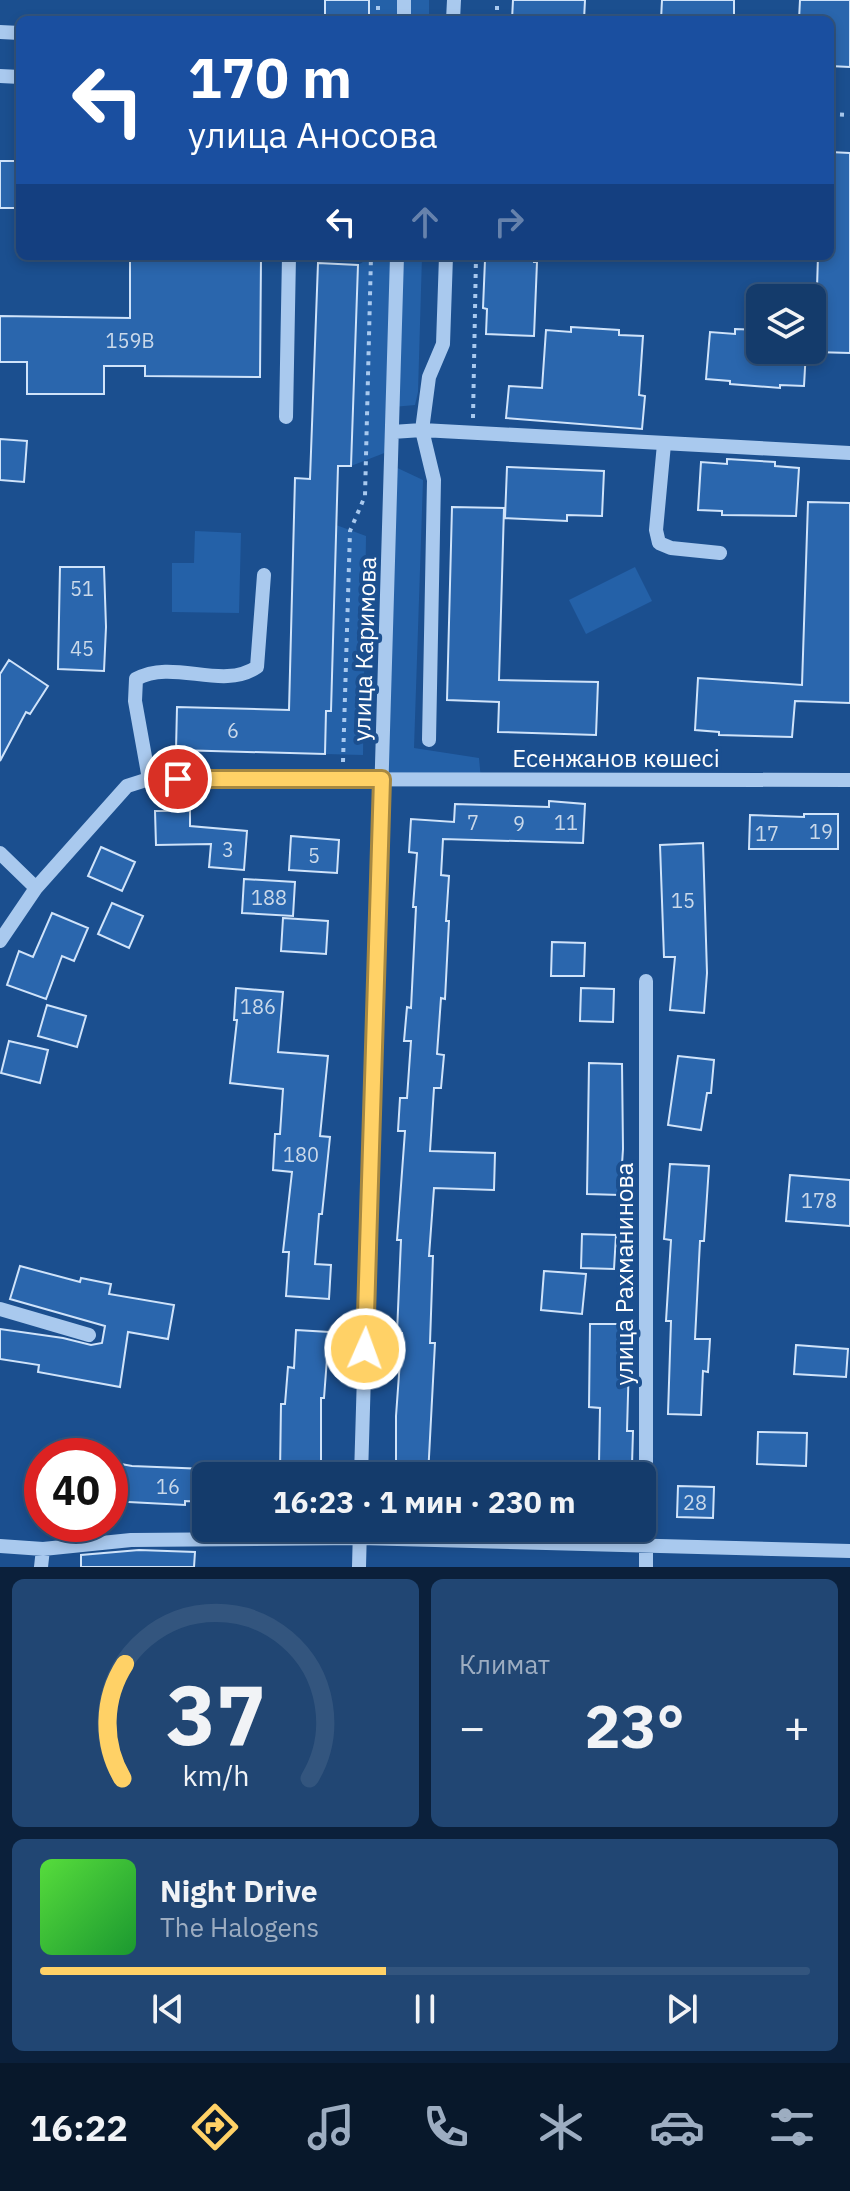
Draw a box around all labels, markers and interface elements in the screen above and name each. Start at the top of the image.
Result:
text: 170 m [188,41,352,113]
icon: left [56,48,160,152]
text: улица Аносова [188,111,438,158]
icon: left [319,200,363,244]
icon: ahead [403,200,447,244]
icon: right [487,200,531,244]
map controls [746,284,826,364]
button: layers [746,284,826,364]
house number: 159В [105,327,155,354]
street label: улица Каримова [345,556,383,742]
house number: 51 [70,575,94,602]
house number: 45 [70,635,94,662]
house number: 6 [227,717,239,744]
street label: Есенжанов көшесі [512,742,720,774]
pin [144,745,212,813]
icon: arrive [156,757,200,801]
house number: 7 [467,809,479,836]
house number: 11 [554,809,578,836]
house number: 9 [513,810,525,837]
house number: 19 [809,818,833,845]
house number: 17 [755,820,779,847]
house number: 3 [222,836,234,863]
house number: 5 [308,842,320,869]
house number: 188 [251,884,287,911]
house number: 15 [671,887,695,914]
house number: 186 [240,993,276,1020]
house number: 180 [283,1141,319,1168]
street label: улица Рахманинова [608,1162,640,1385]
house number: 178 [801,1187,837,1214]
position arrow [323,1307,407,1391]
speed limit sign: 40 [24,1438,128,1542]
house number: 16 [156,1473,180,1500]
text: 16:23 · 1 мин · 230 m [272,1482,576,1521]
house number: 28 [683,1489,707,1516]
text: Климат [459,1647,550,1681]
text: 37 [166,1660,265,1768]
text: 23° [584,1686,685,1765]
text: − [459,1698,485,1755]
text: + [784,1698,810,1755]
text: km/h [182,1757,249,1794]
text: Night Drive [160,1871,318,1910]
text: The Halogens [160,1910,319,1944]
icon: previous [146,1987,190,2031]
icon: pause [403,1987,447,2031]
icon: next [660,1987,704,2031]
icon: directions [187,2099,243,2155]
icon: music [303,2099,359,2155]
icon: phone [418,2099,474,2155]
icon: climate [533,2099,589,2155]
icon: car [649,2099,705,2155]
icon: filters [764,2099,820,2155]
text: 16:22 [30,2104,128,2151]

